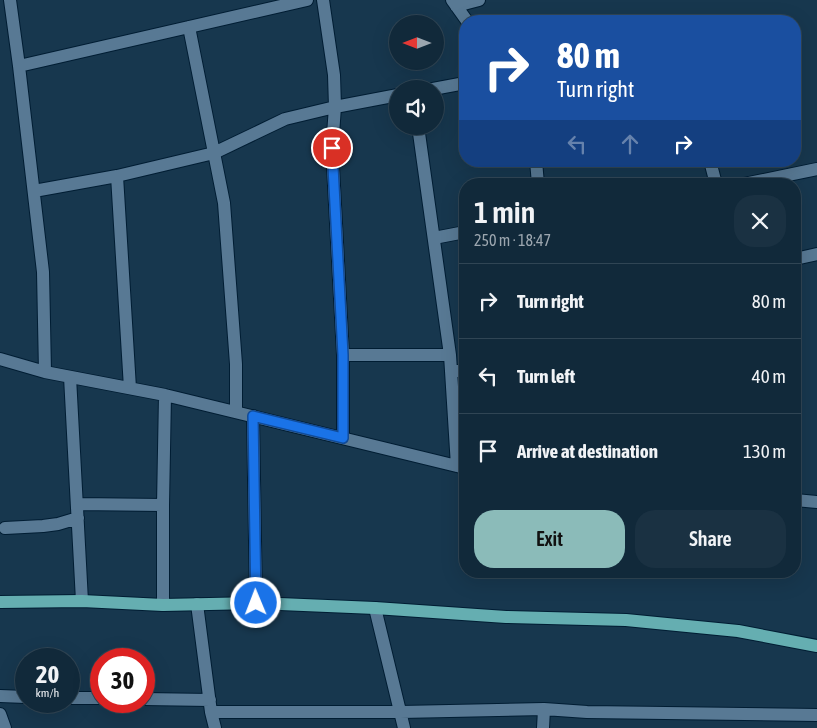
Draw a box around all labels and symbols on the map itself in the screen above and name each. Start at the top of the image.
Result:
north arrow [389,15,444,70]
pin [311,127,353,169]
position arrow [229,576,281,628]
speed limit sign: 30 [90,648,155,713]

